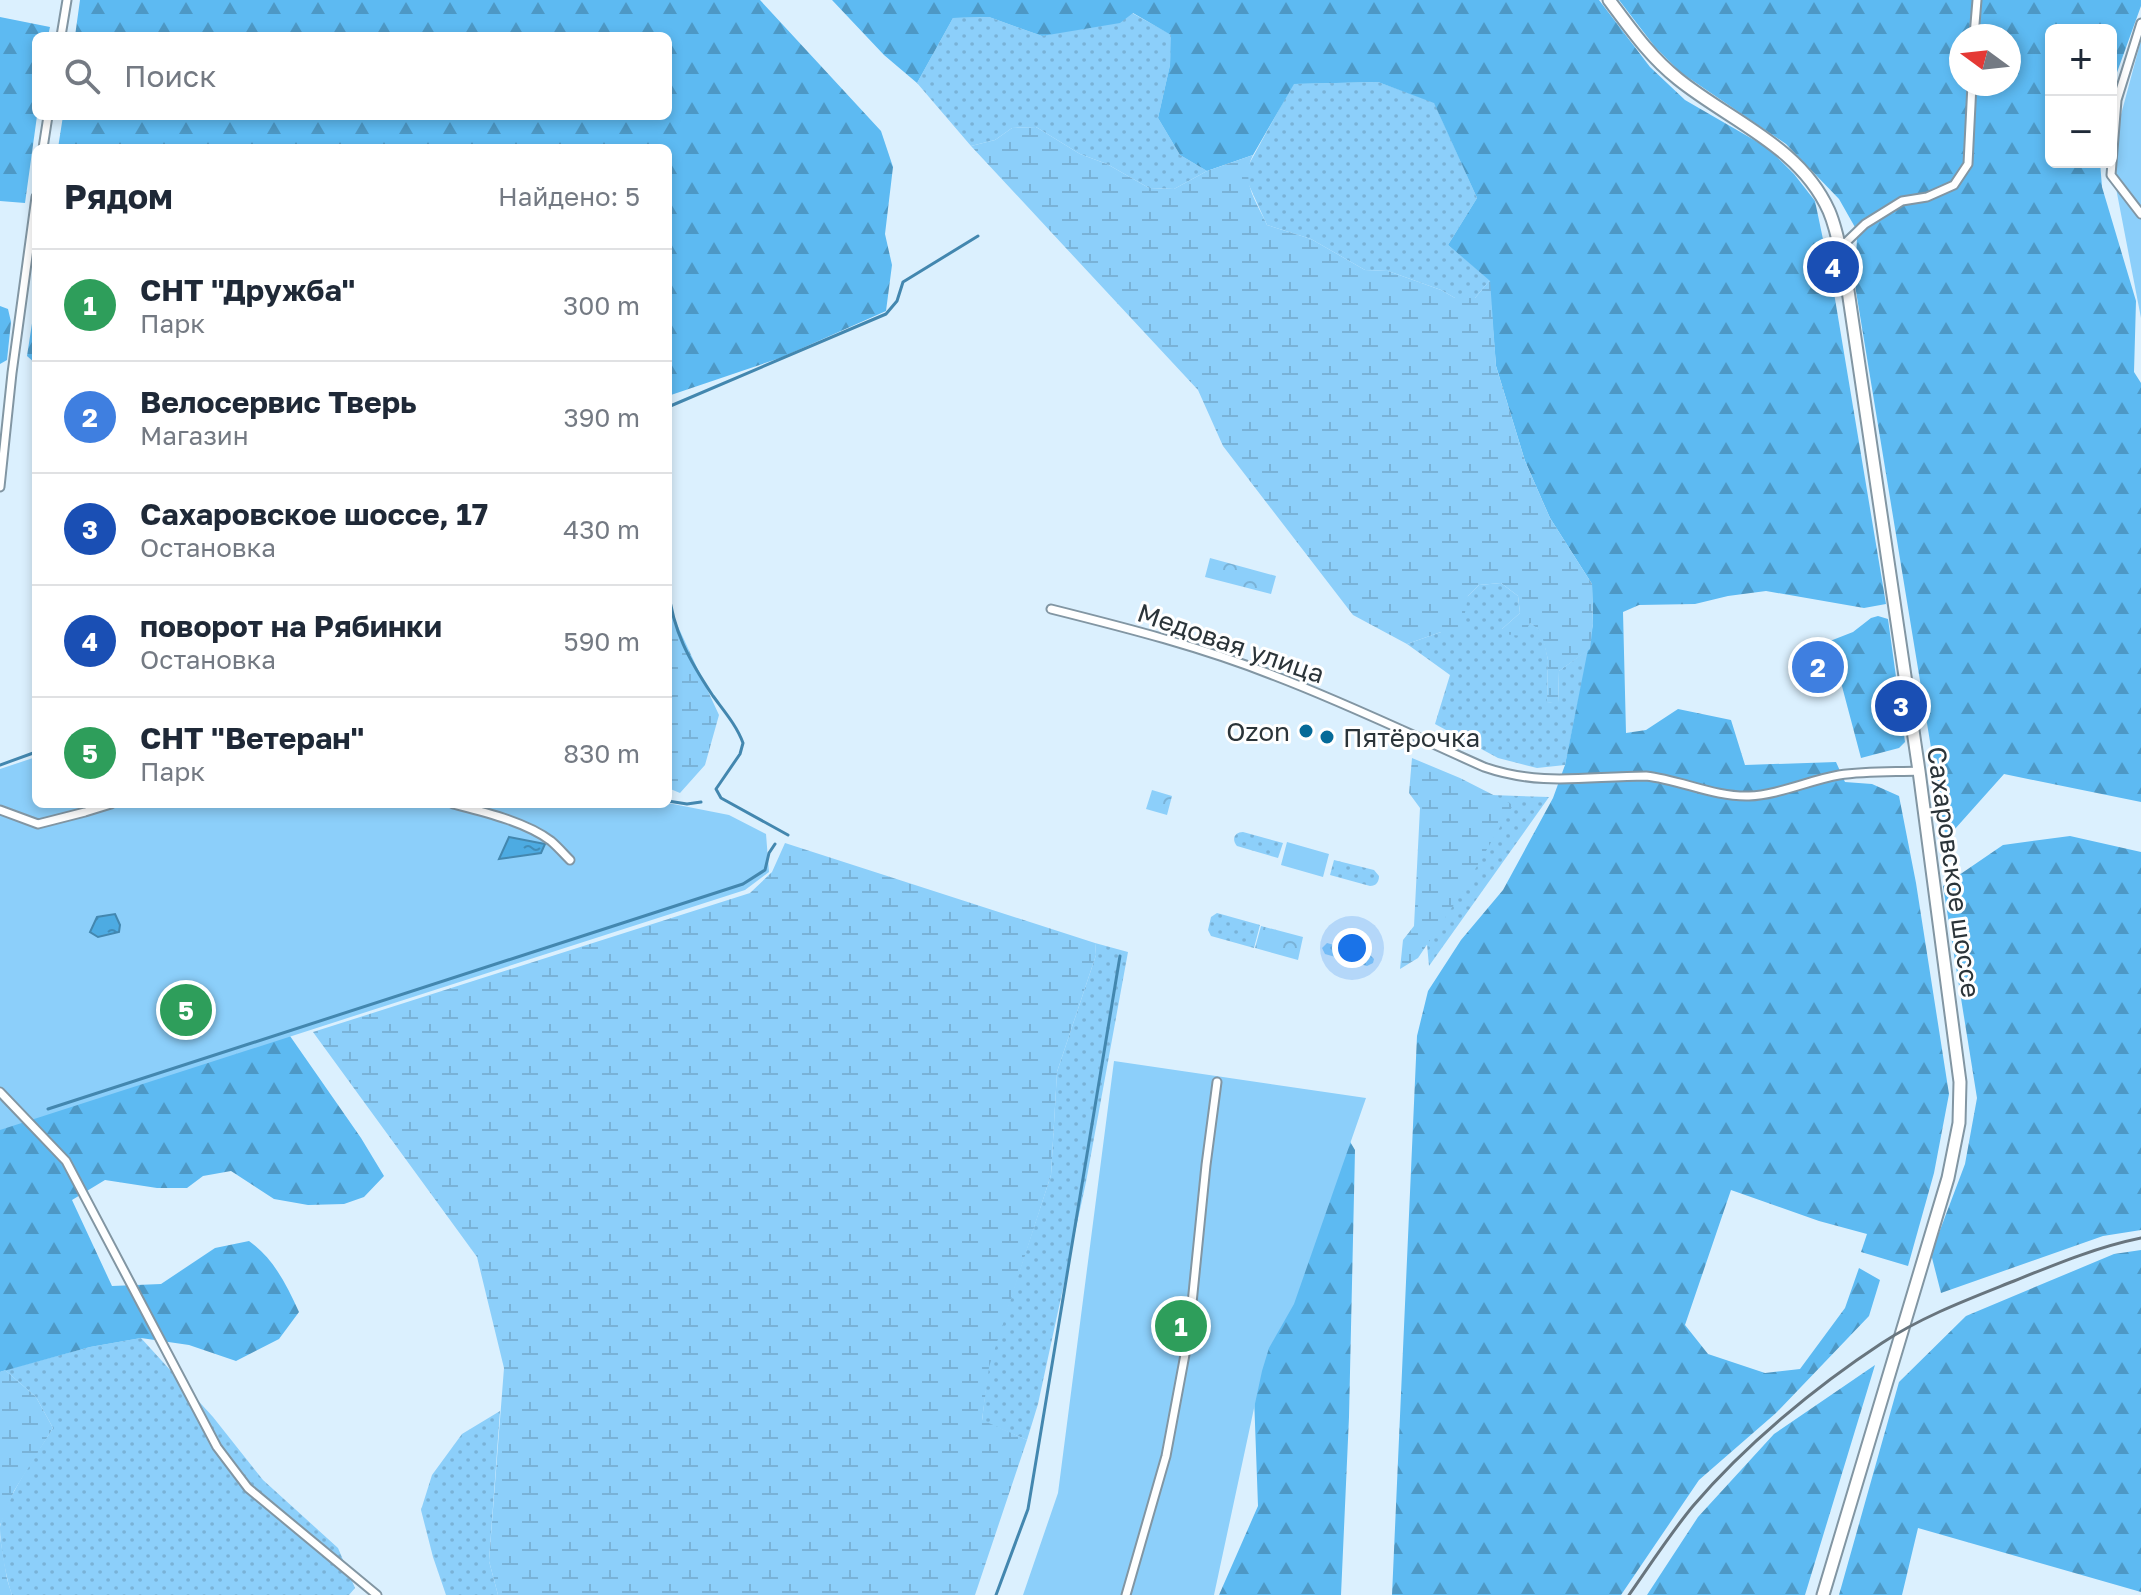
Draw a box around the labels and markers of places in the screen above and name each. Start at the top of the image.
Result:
pin: 4 [1807,237,1859,297]
pin: 2 [1792,637,1844,697]
pin: 3 [1875,676,1927,736]
place label: Ozon [1226,716,1290,747]
marker: Ozon [1297,722,1315,740]
place label: Пятёрочка [1343,722,1480,753]
marker: Пятёрочка [1318,728,1336,746]
pin: 5 [160,980,212,1040]
pin: 1 [1155,1296,1207,1356]

